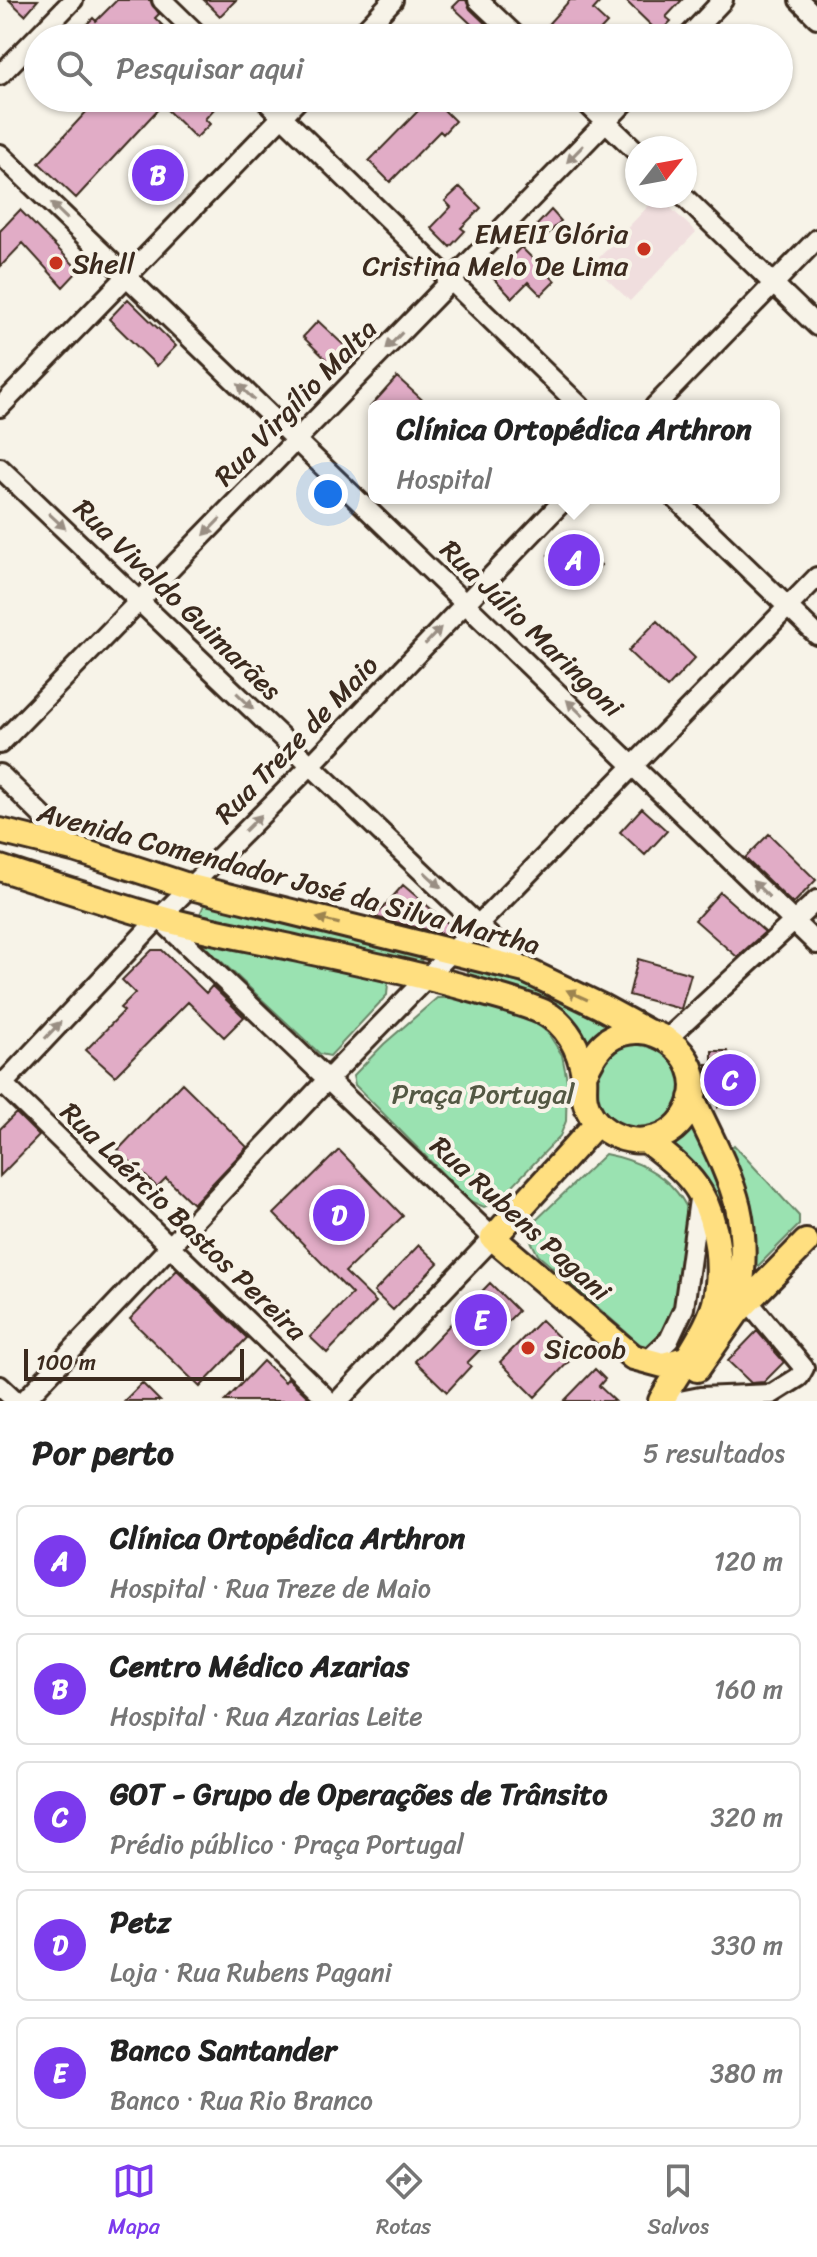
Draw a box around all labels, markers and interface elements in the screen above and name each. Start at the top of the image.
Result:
search box [24,24,793,112]
text: Pesquisar aqui [116,41,304,95]
icon: search [52,46,96,90]
north arrow [625,136,697,208]
one-way arrow [566,144,585,163]
pin: B [132,145,184,205]
one-way arrow [50,203,69,221]
place label: EMEII Glória Cristina Melo De Lima [363,209,629,290]
place label: Shell [72,239,136,288]
marker: EMEII Glória Cristina Melo De Lima [635,240,653,258]
marker: Shell [47,254,65,272]
street label: Rua Virgílio Malta [202,306,389,498]
one-way arrow [385,331,404,350]
one-way arrow [237,383,256,402]
popup [368,400,780,504]
text: Clínica Ortopédica Arthron [396,402,752,456]
text: Hospital [396,456,492,502]
your location [308,474,348,514]
street label: Rua Vivaldo Guimarães [62,486,294,713]
one-way arrow [47,512,66,530]
one-way arrow [204,517,222,536]
street label: Rua Júlio Maringoni [428,527,636,731]
pin: A [548,530,600,590]
one-way arrow [424,626,442,645]
street label: Rua Treze de Maio [202,643,391,836]
one-way arrow [235,691,254,709]
one-way arrow [566,699,585,717]
street label: Avenida Comendador José da Silva Martha [31,787,546,969]
one-way arrow [244,814,262,833]
one-way arrow [423,870,442,889]
one-way arrow [752,880,771,899]
one-way arrow [316,914,341,927]
one-way arrow [565,988,588,1002]
one-way arrow [44,1021,62,1040]
pin: C [704,1050,756,1110]
park label: Praça Portugal [391,1069,576,1118]
street label: Rua Laércio Bastos Pereira [48,1090,320,1354]
street label: Rua Rubens Pagani [418,1123,624,1315]
pin: D [313,1185,365,1245]
pin: E [455,1290,507,1350]
place label: Sicoob [544,1324,626,1373]
marker: Sicoob [519,1339,537,1357]
text: 100 m [36,1343,96,1382]
scale bar [24,1345,244,1381]
text: Por perto [32,1423,174,1483]
text: 5 resultados [643,1430,785,1476]
text: Clínica Ortopédica Arthron [110,1511,465,1565]
text: A [51,1538,69,1584]
text: 120 m [714,1538,783,1584]
text: Hospital · Rua Treze de Maio [110,1565,431,1611]
text: Centro Médico Azarias [110,1639,409,1693]
text: B [52,1666,68,1712]
text: 160 m [714,1666,783,1712]
text: Hospital · Rua Azarias Leite [110,1693,423,1739]
text: GOT - Grupo de Operações de Trânsito [110,1767,608,1821]
text: C [52,1794,68,1840]
text: 320 m [711,1794,783,1840]
text: Prédio público · Praça Portugal [110,1821,464,1867]
text: Petz [110,1895,171,1949]
text: D [52,1922,68,1968]
text: 330 m [711,1922,783,1968]
text: Loja · Rua Rubens Pagani [110,1949,392,1995]
text: Banco Santander [110,2023,336,2077]
text: E [53,2050,67,2096]
text: 380 m [710,2050,783,2096]
text: Banco · Rua Rio Branco [110,2077,373,2123]
tab: Mapa [108,2159,160,2246]
tab: Rotas [376,2159,431,2246]
tab: Salvos [647,2159,709,2246]

